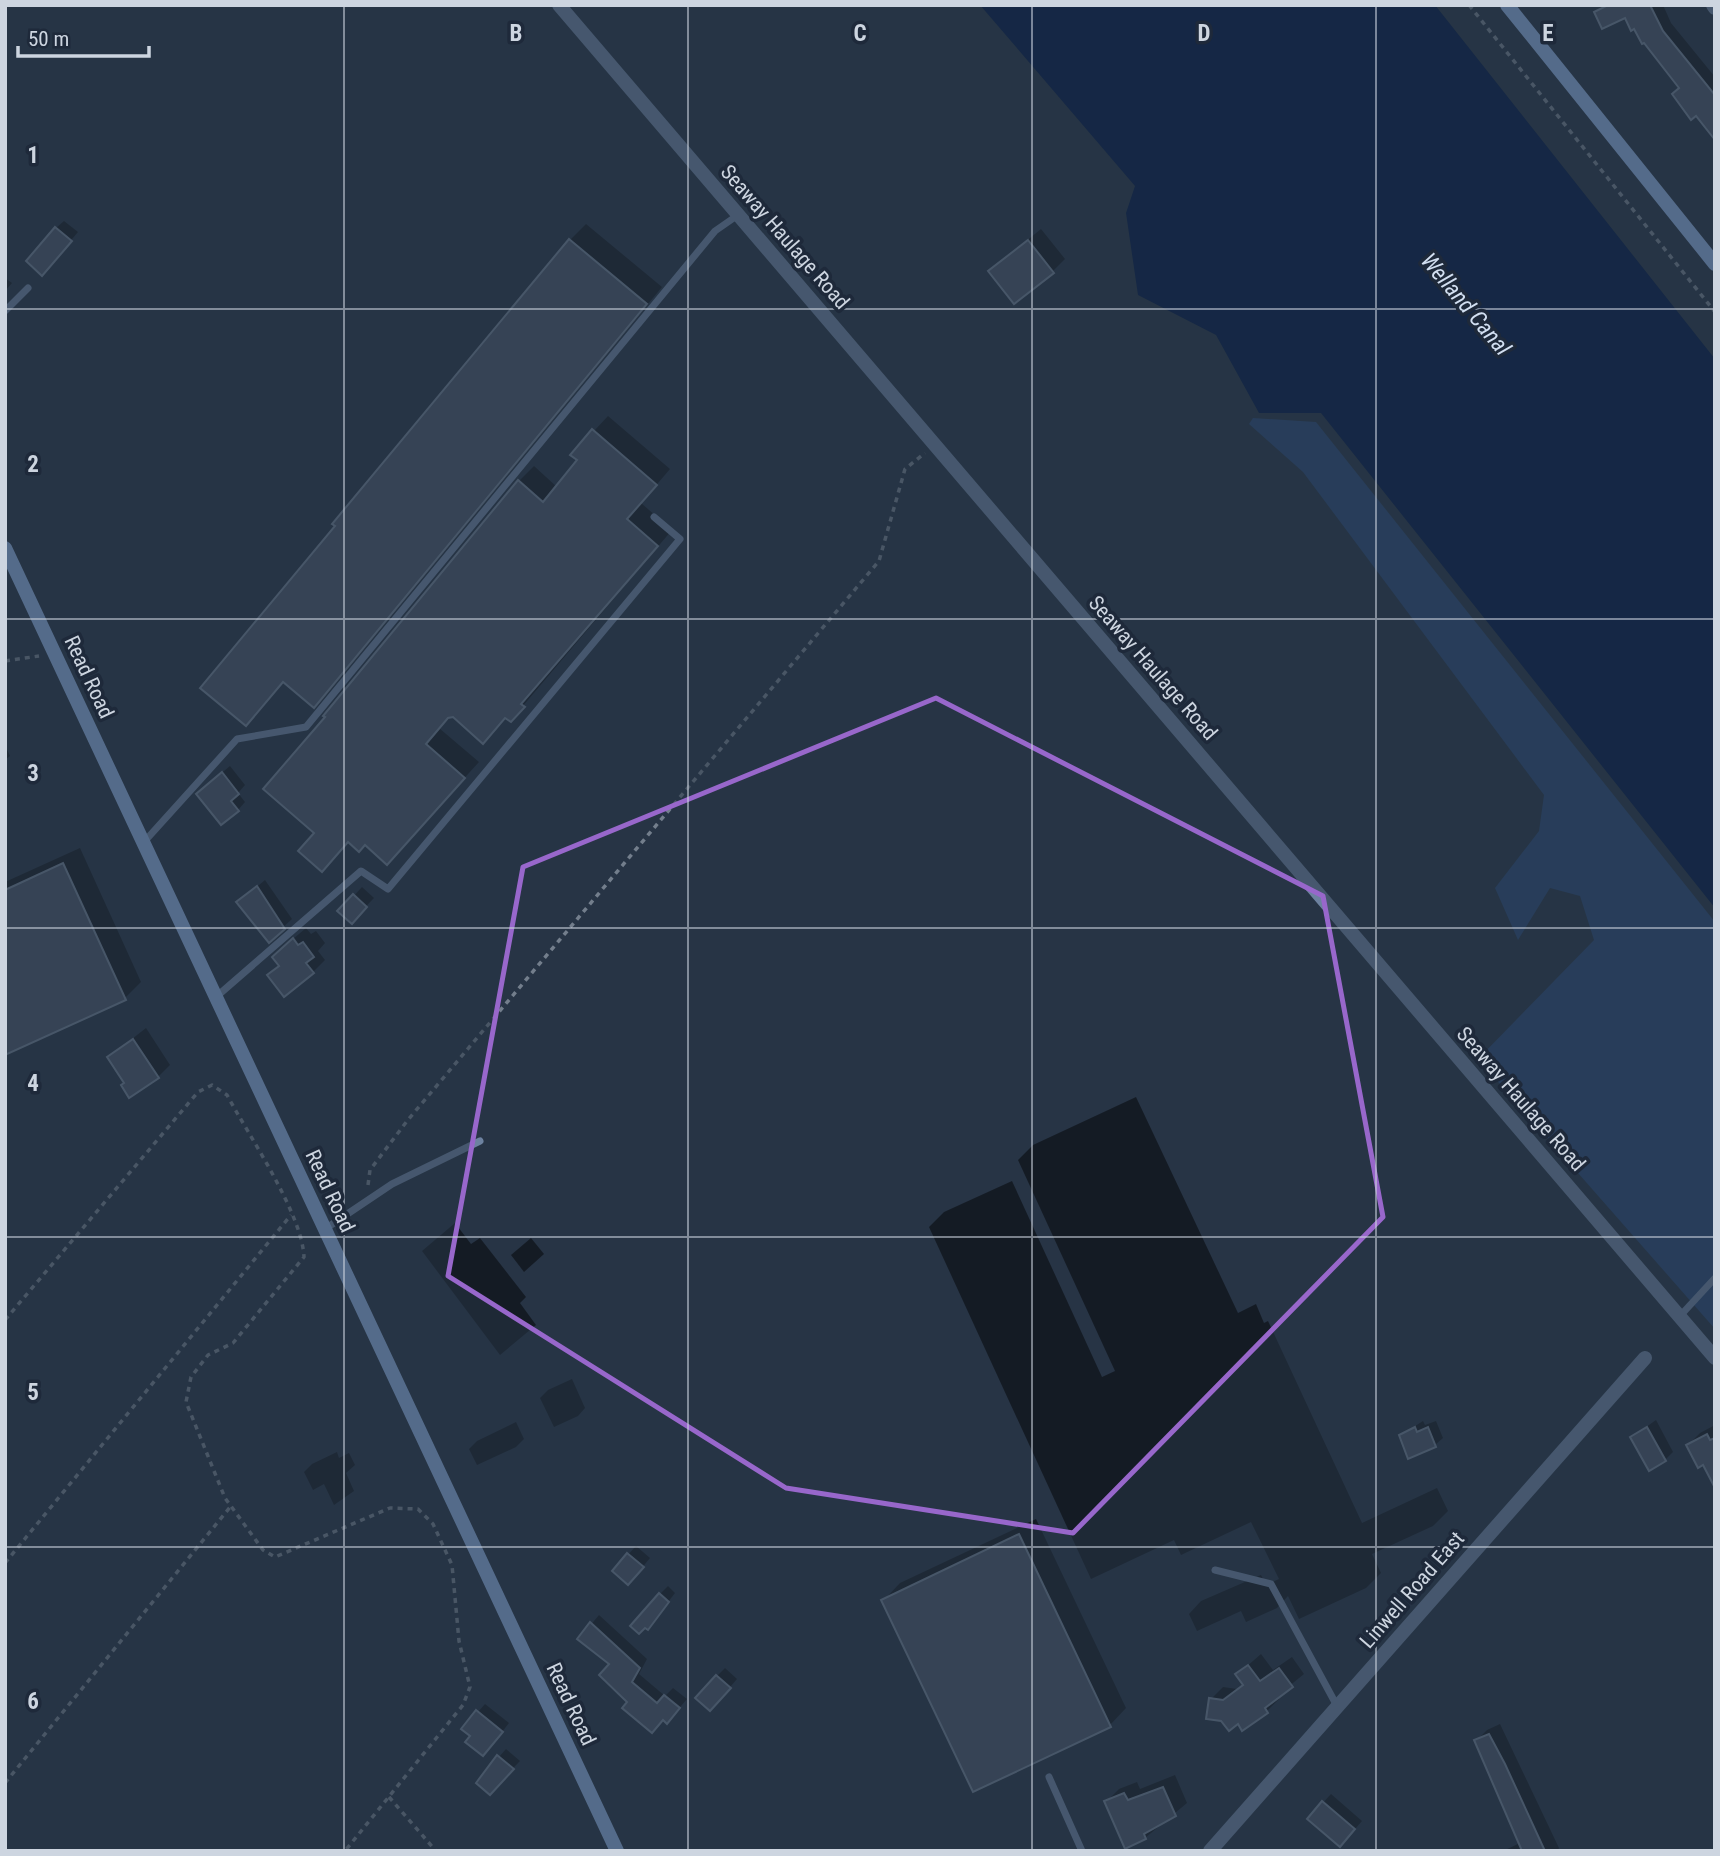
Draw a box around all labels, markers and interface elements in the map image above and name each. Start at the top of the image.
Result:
scale bar [18,14,149,58]
text: B [510,20,522,47]
text: C [853,20,867,47]
text: D [1198,20,1211,47]
text: E [1542,20,1554,47]
text: 50 m [28,27,69,51]
text: 1 [27,142,39,169]
street label: Seaway Haulage Road [716,160,854,314]
water label: Welland Canal [1415,248,1517,362]
text: 2 [27,451,39,478]
street label: Seaway Haulage Road [1084,591,1222,745]
street label: Read Road [59,632,119,722]
text: 3 [27,760,39,787]
street label: Seaway Haulage Road [1452,1022,1590,1176]
text: 4 [27,1070,39,1097]
street label: Read Road [300,1146,360,1236]
text: 5 [27,1379,39,1406]
street label: Linwell Road East [1355,1527,1469,1653]
street label: Read Road [541,1659,601,1749]
text: 6 [27,1688,39,1715]

